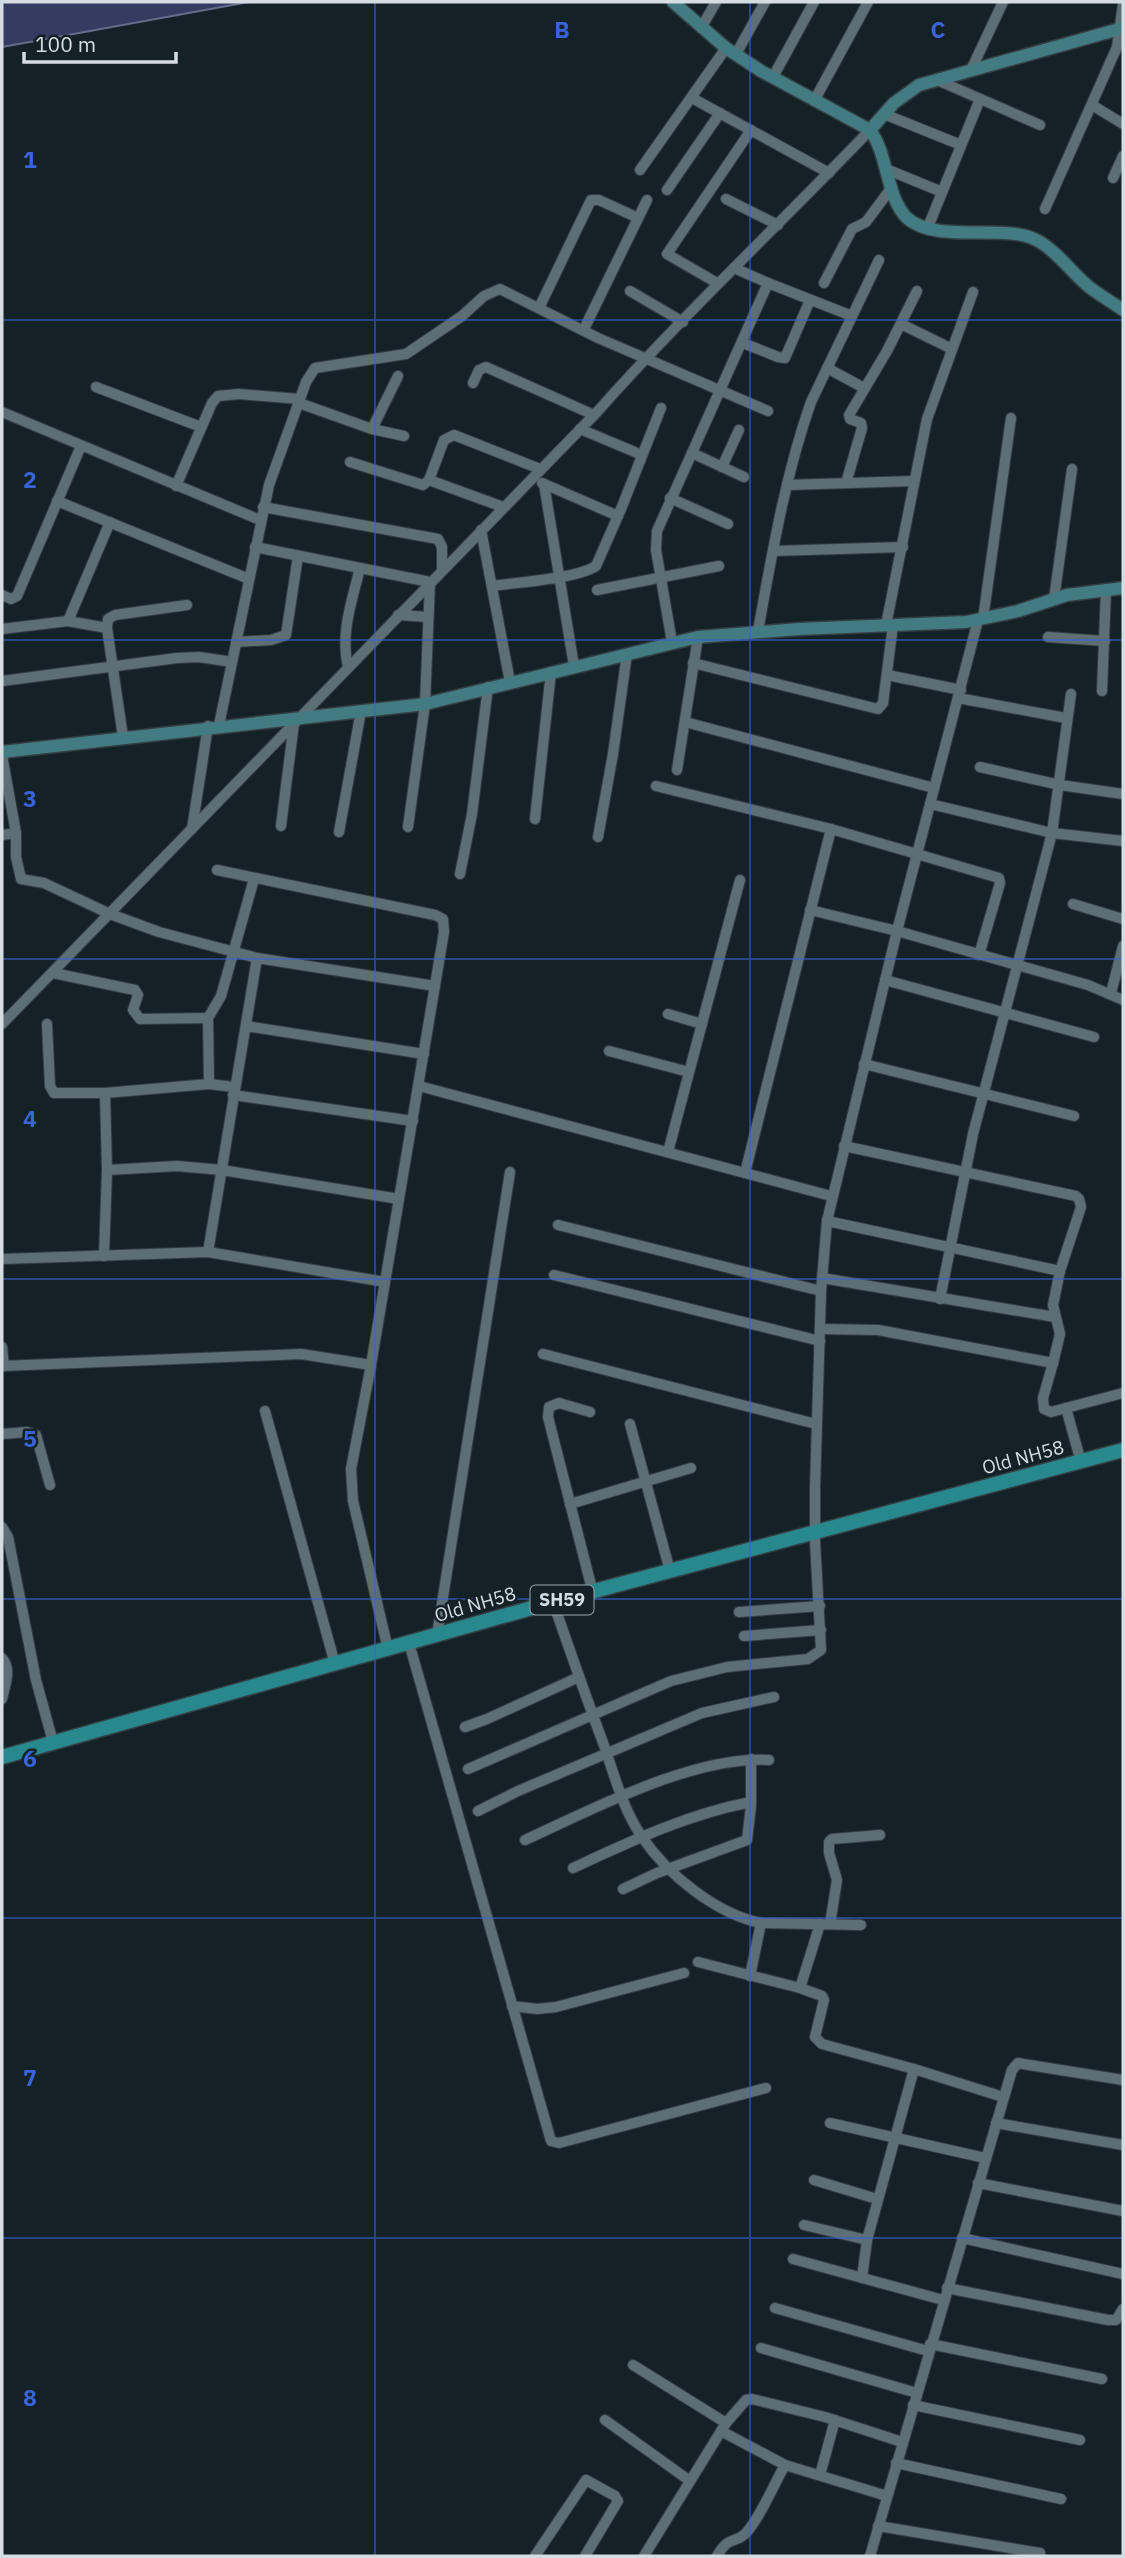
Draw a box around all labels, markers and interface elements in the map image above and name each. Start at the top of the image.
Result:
text: B [554,14,570,44]
text: C [931,14,946,44]
scale bar [24,21,177,65]
text: 100 m [35,30,96,58]
text: 1 [23,144,37,174]
text: 2 [23,464,37,494]
text: 3 [23,783,37,813]
text: 4 [23,1103,37,1133]
text: 5 [23,1423,37,1453]
street label: Old NH58 [979,1435,1067,1479]
street label: Old NH58 [431,1581,519,1627]
road number: SH59 [530,1586,594,1615]
text: 6 [23,1743,37,1773]
text: 7 [23,2062,37,2092]
text: 8 [23,2382,37,2412]

